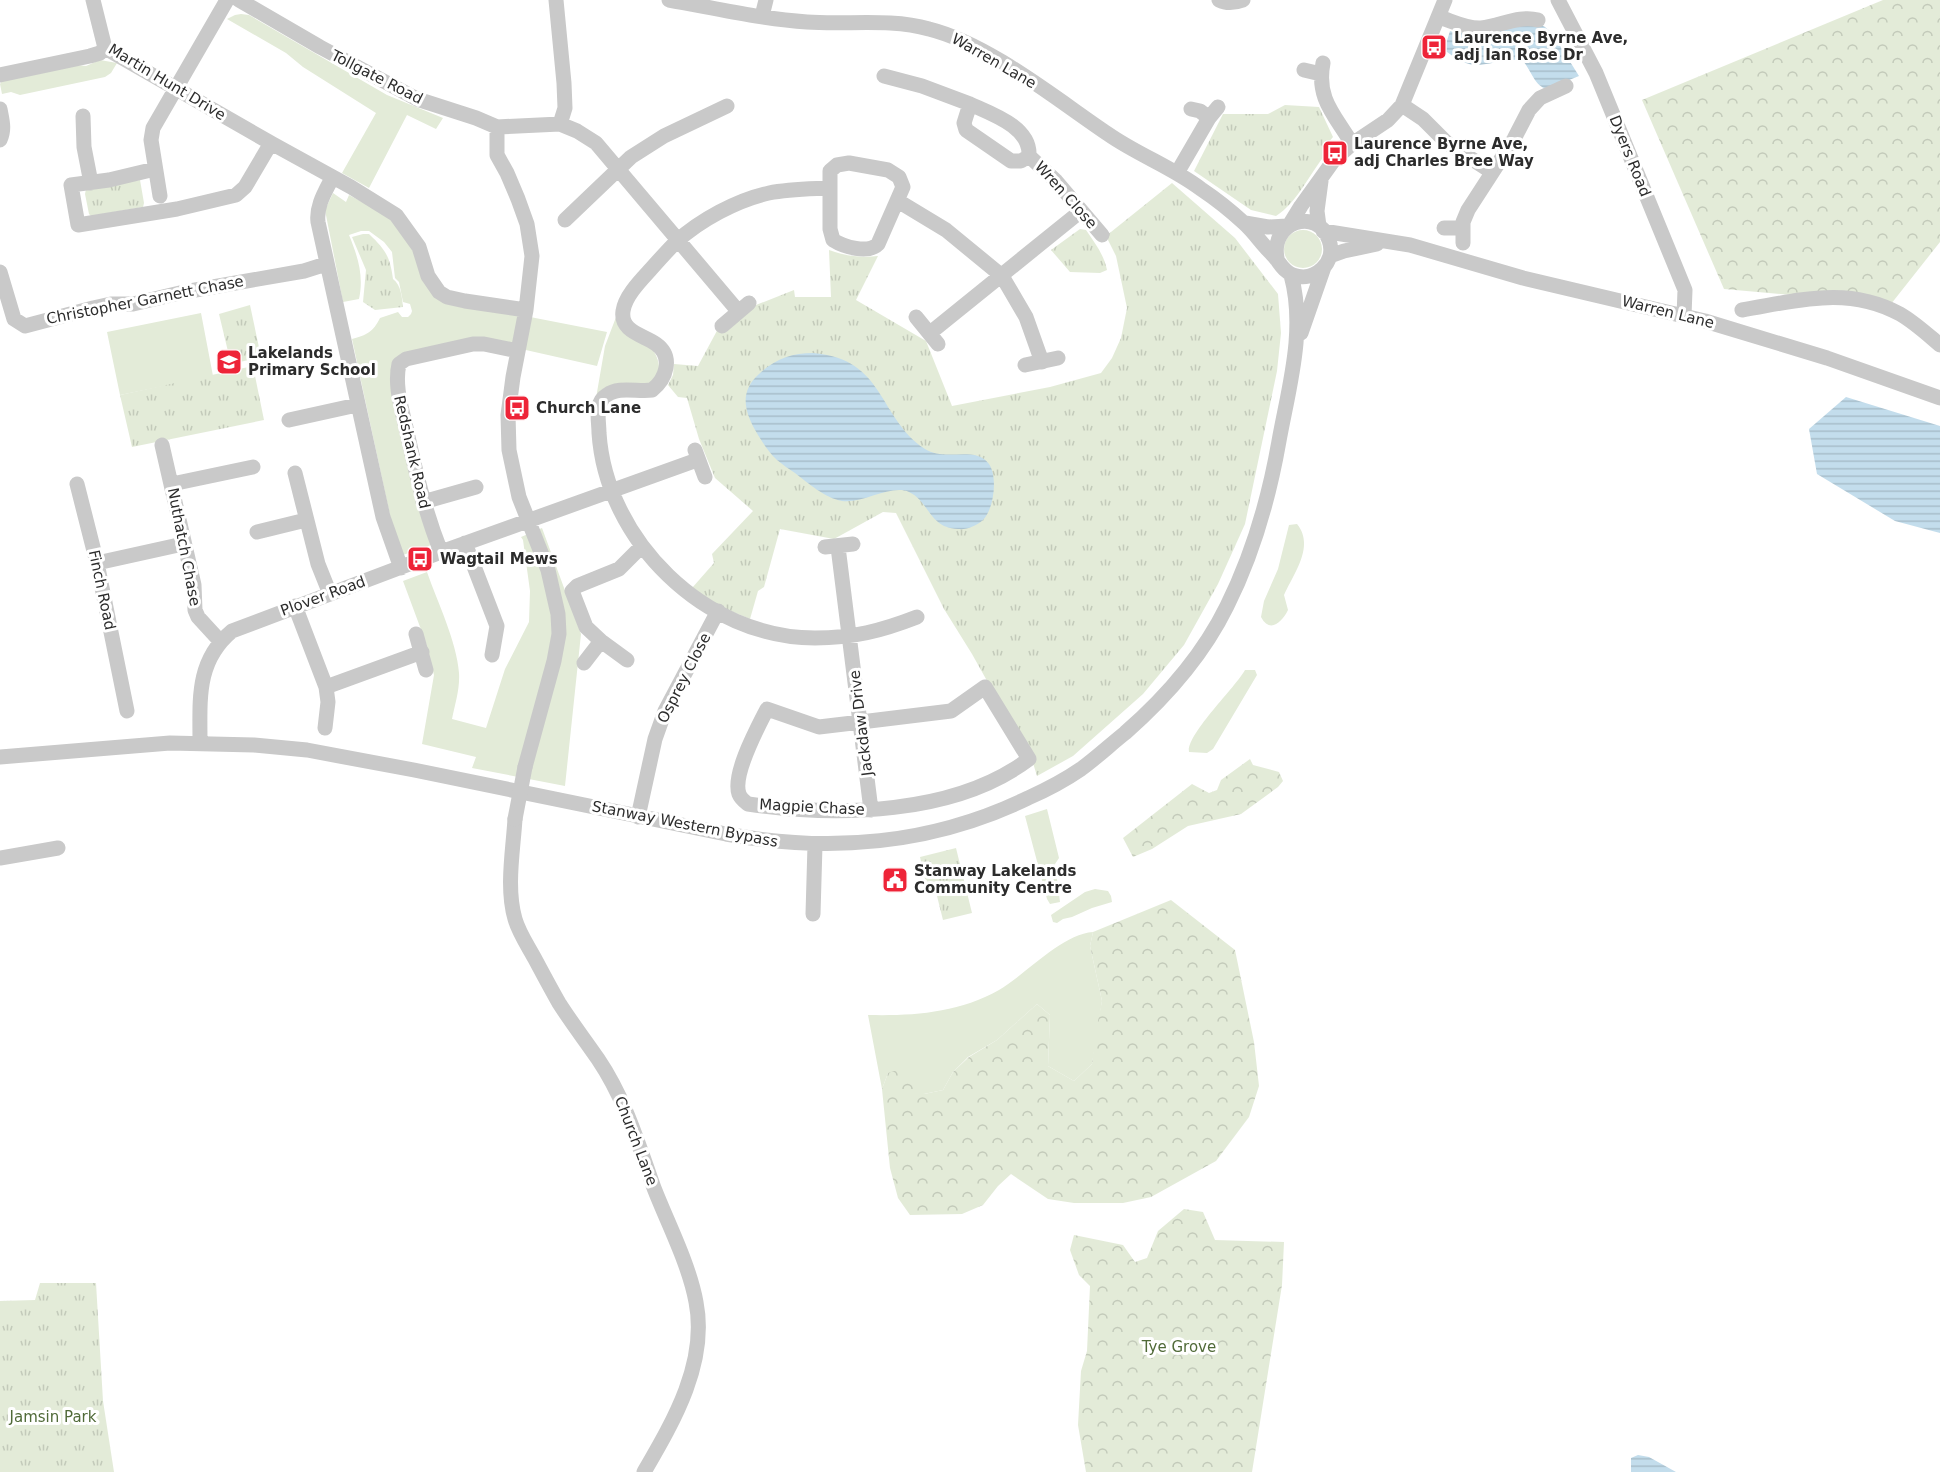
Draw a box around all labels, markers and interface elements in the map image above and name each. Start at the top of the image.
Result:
place label: Laurence Byrne Ave, adj Ian Rose Dr [1454,29,1628,64]
street label: Warren Lane [949,30,1039,92]
bus stop icon: Laurence Byrne Ave, adj Ian Rose Dr [1419,32,1449,62]
street label: Martin Hunt Drive [105,40,229,124]
street label: Tollgate Road [327,46,426,108]
street label: Dyers Road [1606,113,1654,199]
place label: Laurence Byrne Ave, adj Charles Bree Way [1354,135,1534,170]
bus stop icon: Laurence Byrne Ave, adj Charles Bree Way [1320,138,1350,168]
street label: Wren Close [1031,158,1101,232]
street label: Christopher Garnett Chase [45,272,245,328]
street label: Warren Lane [1620,292,1716,332]
place label: Lakelands Primary School [248,344,376,379]
school or university icon: Lakelands Primary School [214,347,244,377]
bus stop icon: Church Lane [502,393,532,423]
street label: Redshank Road [390,394,434,510]
place label: Church Lane [536,399,641,417]
street label: Nuthatch Chase [164,486,204,608]
bus stop icon: Wagtail Mews [405,544,435,574]
street label: Finch Road [85,548,119,632]
place label: Wagtail Mews [440,550,558,568]
street label: Plover Road [278,572,368,620]
street label: Osprey Close [654,630,714,726]
street label: Jackdaw Drive [846,669,877,778]
street label: Magpie Chase [759,795,865,819]
street label: Stanway Western Bypass [591,797,780,851]
place label: Stanway Lakelands Community Centre [914,862,1076,897]
public building icon: Stanway Lakelands Community Centre [880,865,910,895]
street label: Church Lane [611,1094,661,1188]
park label: Tye Grove [1141,1338,1216,1356]
park label: Jamsin Park [9,1408,97,1426]

